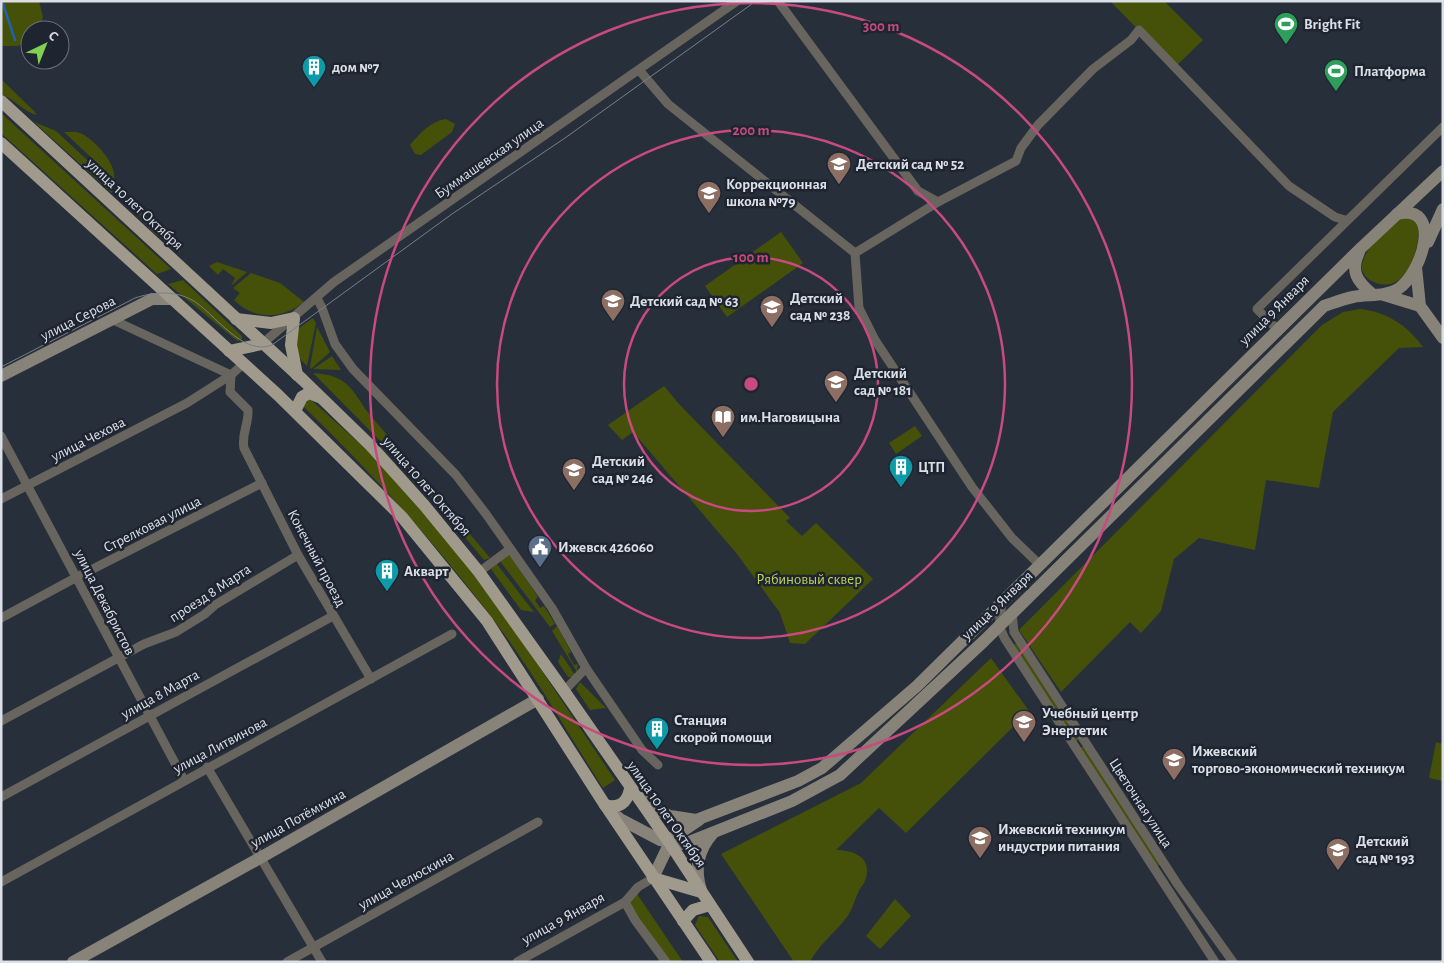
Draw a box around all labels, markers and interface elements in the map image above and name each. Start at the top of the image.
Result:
sports icon: Bright Fit [1273,11,1299,45]
place label: Bright Fit [1304,17,1360,32]
text: 300 m [863,19,899,34]
north arrow [20,20,70,70]
text: С [46,28,61,44]
building icon: дом №7 [301,54,327,88]
sports icon: Платформа [1323,58,1349,92]
place label: дом №7 [332,60,380,75]
place label: Платформа [1354,64,1426,79]
street label: Буммашевская улица [432,115,546,202]
text: 200 m [732,123,770,138]
school or university icon: Детский сад № 52 [826,151,852,185]
street label: улица 10 лет Октября [83,155,186,253]
place label: Детский сад № 52 [856,157,964,172]
place label: Коррекционная школа №79 [726,177,827,209]
school or university icon: Коррекционная школа №79 [696,180,722,214]
text: 100 m [733,250,769,265]
street label: улица 9 Января [1236,273,1312,349]
school or university icon: Детский сад № 63 [600,288,626,322]
place label: Детский сад № 238 [790,291,850,323]
street label: улица Серова [38,293,118,344]
place label: Детский сад № 63 [630,294,738,309]
school or university icon: Детский сад № 238 [759,294,785,328]
place label: Детский сад № 181 [854,366,912,398]
school or university icon: Детский сад № 181 [823,369,849,403]
centre of rings [742,375,760,393]
library icon: им.Наговицына [710,404,736,438]
place label: им.Наговицына [740,410,840,425]
street label: улица Чехова [48,414,128,465]
street label: улица 10 лет Октября [379,433,474,539]
place label: Детский сад № 246 [592,454,653,486]
building icon: ЦТП [888,454,914,488]
school or university icon: Детский сад № 246 [561,457,587,491]
place label: ЦТП [918,460,945,475]
street label: Стрелковая улица [101,493,204,556]
street label: Конечный проезд [285,507,348,609]
public building icon: Ижевск 426060 [527,534,553,568]
place label: Ижевск 426060 [558,540,654,555]
street label: улица Декабристов [71,546,138,657]
building icon: Акварт [374,558,400,592]
street label: проезд 8 Марта [167,561,254,625]
place label: Акварт [404,564,449,579]
street label: улица 9 Января [958,568,1036,643]
park label: Рябиновый сквер [756,572,862,587]
street label: улица 8 Марта [118,667,202,722]
place label: Учебный центр Энергетик [1042,706,1138,738]
school or university icon: Учебный центр Энергетик [1011,709,1037,743]
place label: Станция скорой помощи [674,713,772,745]
street label: улица Литвинова [170,714,270,777]
building icon: Станция скорой помощи [644,716,670,750]
place label: Ижевский торгово-экономический техникум [1191,744,1405,776]
school or university icon: Ижевский торгово-экономический техникум [1161,747,1187,781]
street label: Цветочная улица [1106,756,1175,851]
street label: улица 10 лет Октября [624,757,709,870]
street label: улица Потёмкина [247,786,348,851]
place label: Ижевский техникум индустрии питания [998,822,1125,854]
school or university icon: Ижевский техникум индустрии питания [967,825,993,859]
place label: Детский сад № 193 [1356,834,1415,866]
school or university icon: Детский сад № 193 [1325,837,1351,871]
street label: улица Челюскина [355,848,456,913]
street label: улица 9 Января [518,890,607,948]

